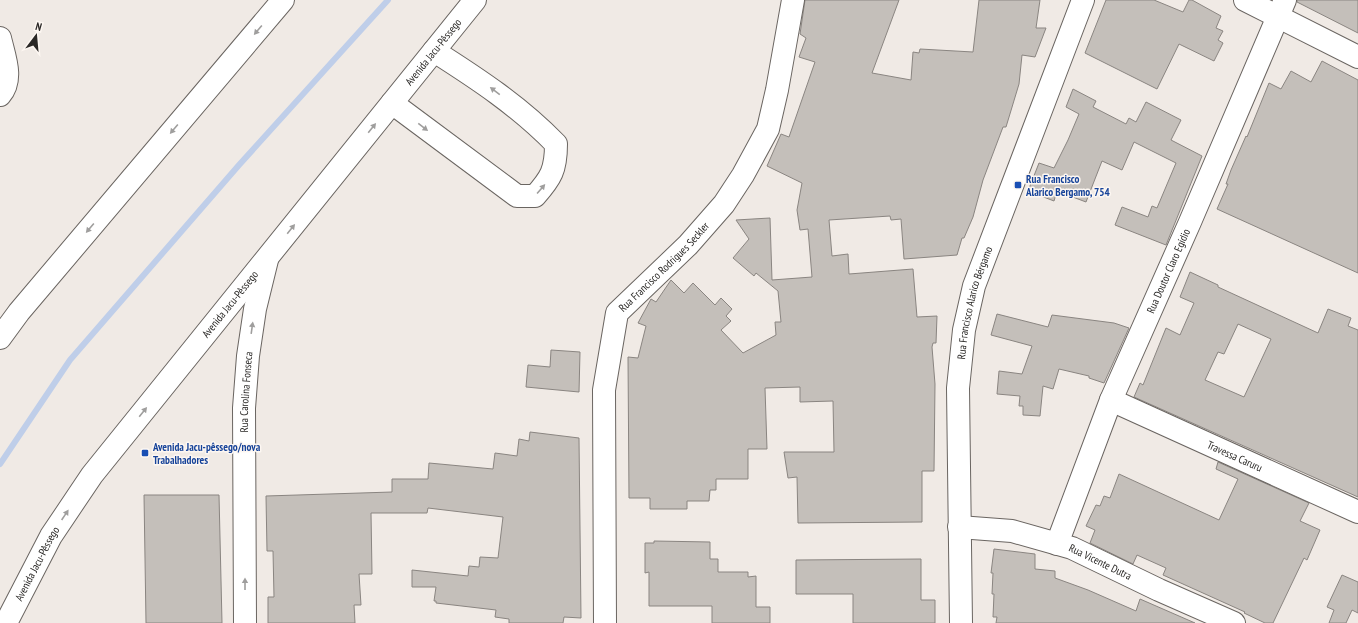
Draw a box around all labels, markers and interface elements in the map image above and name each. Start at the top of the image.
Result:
street label: Avenida Jacu-Pêssego [402,15,465,88]
north arrow [16,16,56,56]
text: N [34,19,44,34]
one-way arrow [254,24,263,35]
one-way arrow [490,88,500,96]
one-way arrow [368,122,377,133]
one-way arrow [169,123,178,134]
one-way arrow [417,123,428,131]
place label: Rua Francisco Alarico Bergamo, 754 [1025,172,1111,199]
marker: Rua Francisco Alarico Bergamo, 754 [1013,180,1023,190]
one-way arrow [536,184,545,195]
street label: Rua Francisco Rodrigues Seckler [616,219,712,315]
one-way arrow [86,223,95,233]
one-way arrow [287,224,295,235]
street label: Rua Doutor Claro Egídio [1143,226,1193,315]
street label: Rua Francisco Alarico Bérgamo [954,244,996,360]
street label: Avenida Jacu-Pêssego [199,268,261,340]
one-way arrow [249,322,255,334]
street label: Rua Carolina Fonseca [237,351,256,433]
one-way arrow [139,406,148,417]
street label: Travessa Caruru [1205,438,1265,475]
place label: Avenida Jacu-pêssego/nova Trabalhadores [152,440,261,467]
marker: Avenida Jacu-pêssego/nova Trabalhadores [140,448,150,458]
one-way arrow [61,510,69,520]
street label: Avenida Jacu-Pêssego [12,524,63,603]
street label: Rua Vicente Dutra [1067,541,1134,583]
one-way arrow [242,577,248,590]

